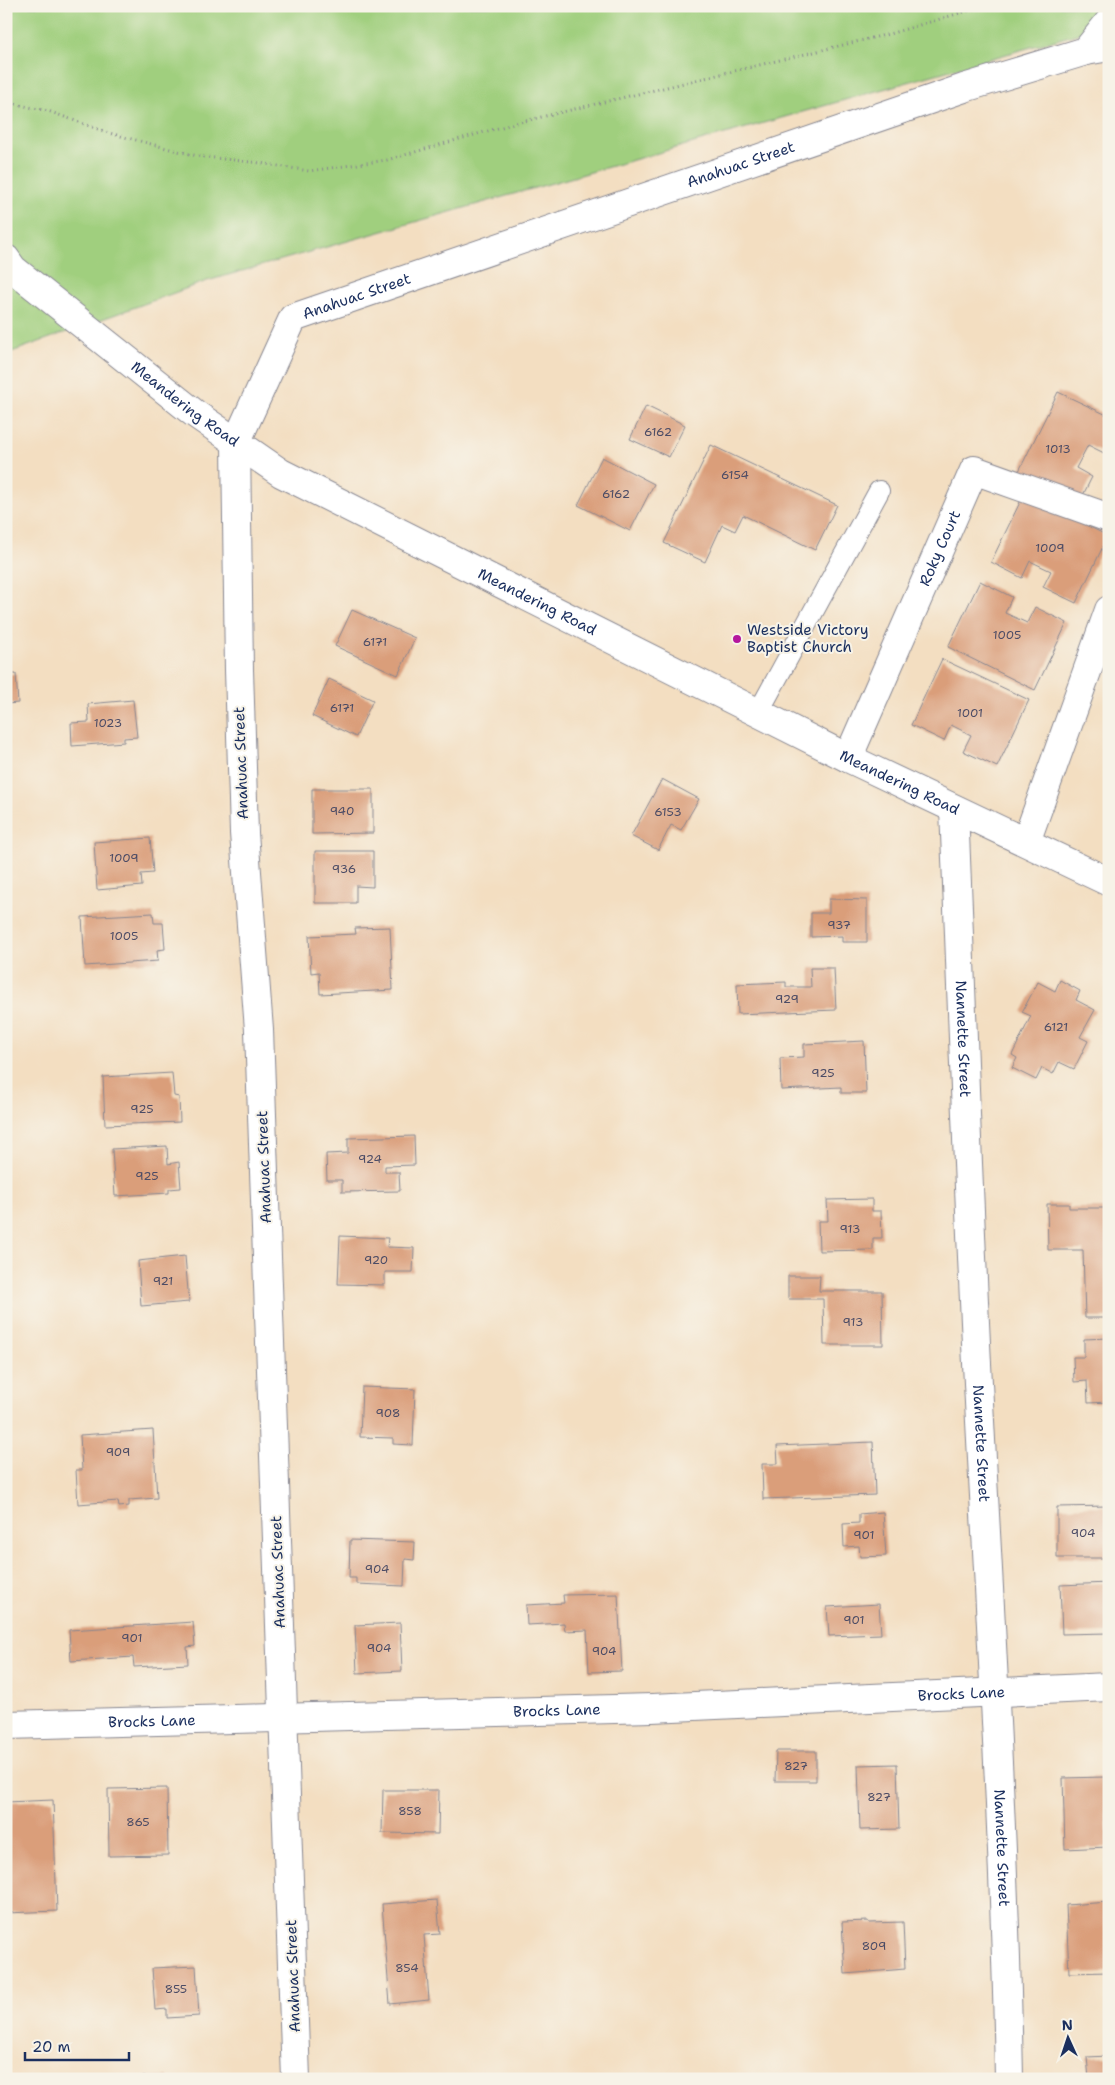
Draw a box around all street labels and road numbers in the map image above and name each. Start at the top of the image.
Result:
street label: Anahuac Street [684,137,797,192]
street label: Anahuac Street [300,268,413,324]
street label: Meandering Road [127,357,243,451]
street label: Roky Court [914,507,965,589]
street label: Meandering Road [474,564,600,640]
street label: Anahuac Street [229,706,253,820]
street label: Meandering Road [836,745,963,820]
street label: Nannette Street [951,980,975,1098]
street label: Anahuac Street [252,1110,276,1224]
street label: Nannette Street [968,1384,994,1503]
street label: Anahuac Street [266,1515,290,1629]
street label: Brocks Lane [917,1682,1006,1706]
street label: Brocks Lane [513,1699,601,1722]
street label: Brocks Lane [108,1710,196,1732]
street label: Nannette Street [989,1789,1014,1907]
street label: Anahuac Street [281,1919,305,2033]

